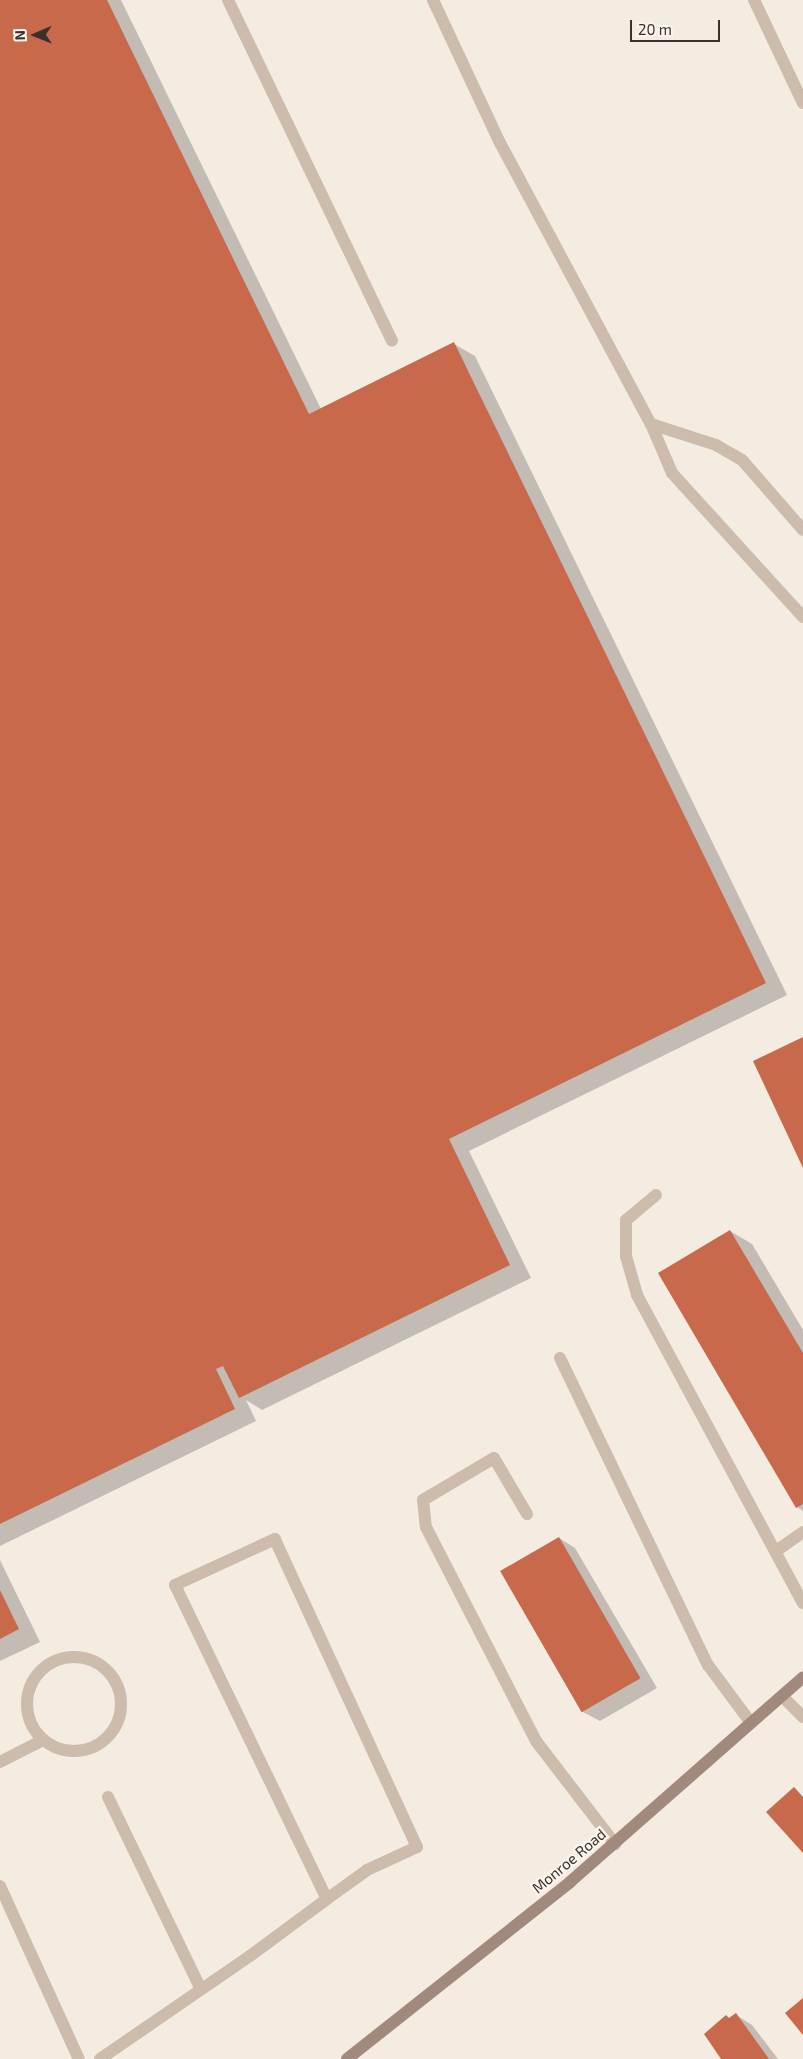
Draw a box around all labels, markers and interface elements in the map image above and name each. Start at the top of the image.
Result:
north arrow [10,10,60,60]
scale bar [633,10,723,42]
text: 20 m [638,20,672,38]
text: N [11,30,28,40]
street label: Monroe Road [528,1825,610,1897]

